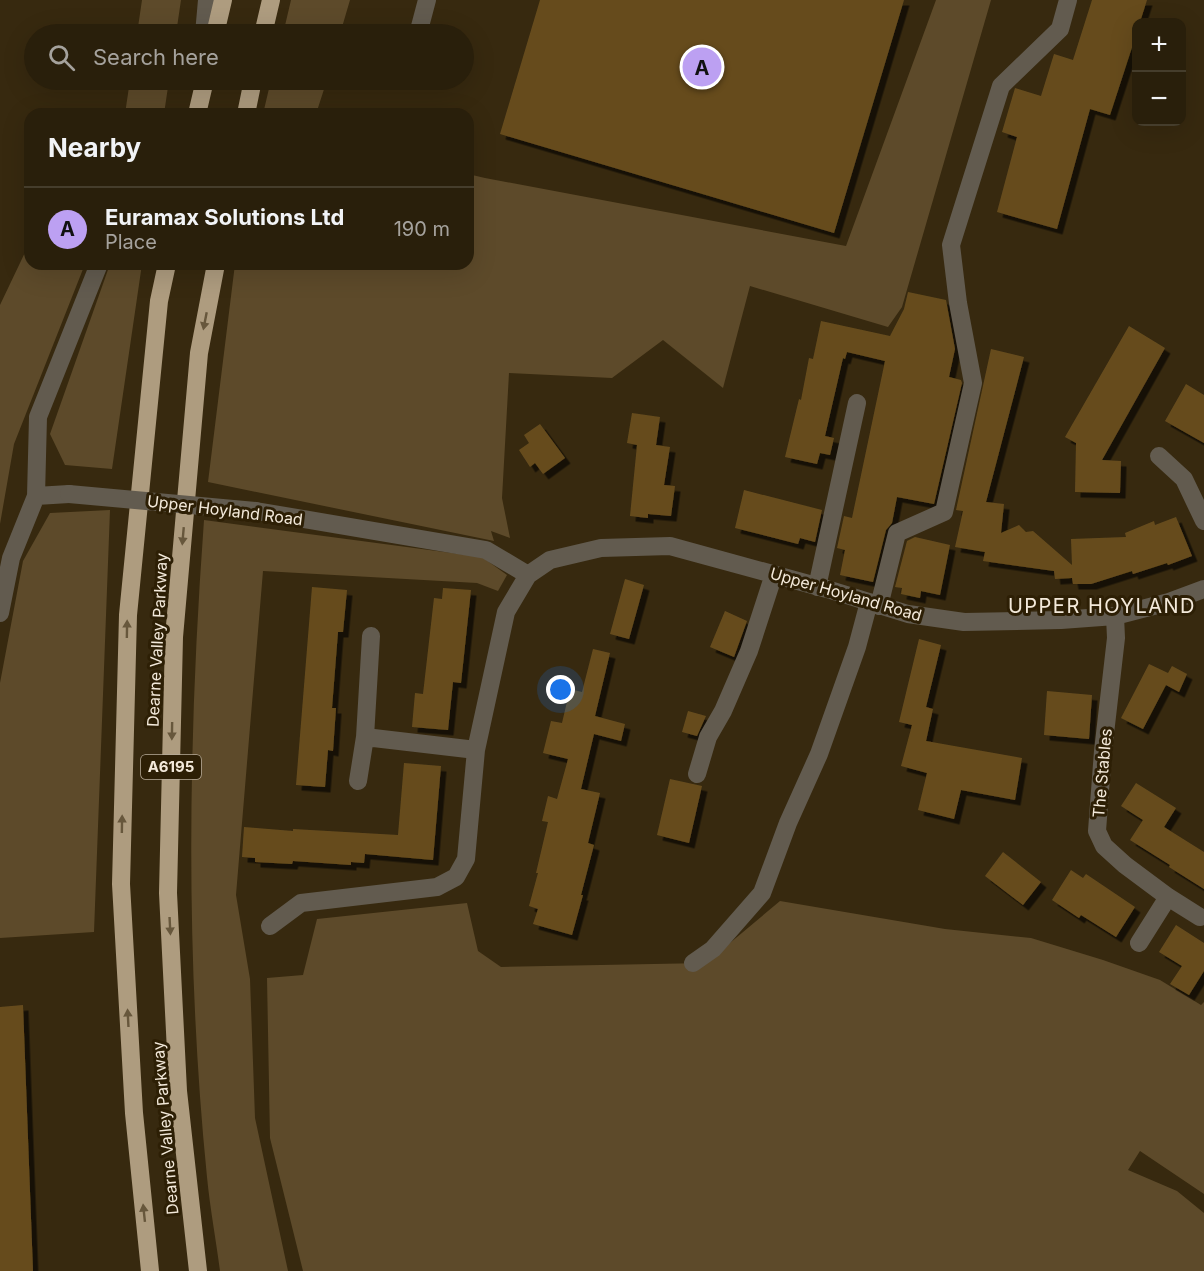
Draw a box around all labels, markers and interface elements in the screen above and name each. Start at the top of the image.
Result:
map controls [1132,18,1186,126]
button: + [1132,18,1186,72]
search box [24,24,474,90]
icon: search [45,41,78,74]
text: Search here [93,44,219,70]
pin: A [682,44,722,90]
button: − [1132,72,1186,126]
text: Nearby [48,132,141,163]
text: Euramax Solutions Ltd [105,204,344,230]
text: A [60,217,75,241]
text: 190 m [394,217,450,241]
text: Place [105,230,157,254]
one-way arrow [200,312,209,331]
street label: Upper Hoyland Road [146,491,304,529]
one-way arrow [178,527,188,546]
street label: Dearne Valley Parkway [142,553,172,727]
street label: Upper Hoyland Road [768,563,924,625]
district label: UPPER HOYLAND [1008,594,1196,618]
one-way arrow [122,619,132,638]
your location [546,675,575,704]
one-way arrow [167,721,177,740]
street label: The Stables [1088,727,1116,819]
road number: A6195 [141,755,201,779]
one-way arrow [117,814,127,833]
one-way arrow [165,916,174,935]
one-way arrow [124,1009,133,1028]
street label: Dearne Valley Parkway [147,1040,183,1216]
one-way arrow [139,1203,149,1222]

